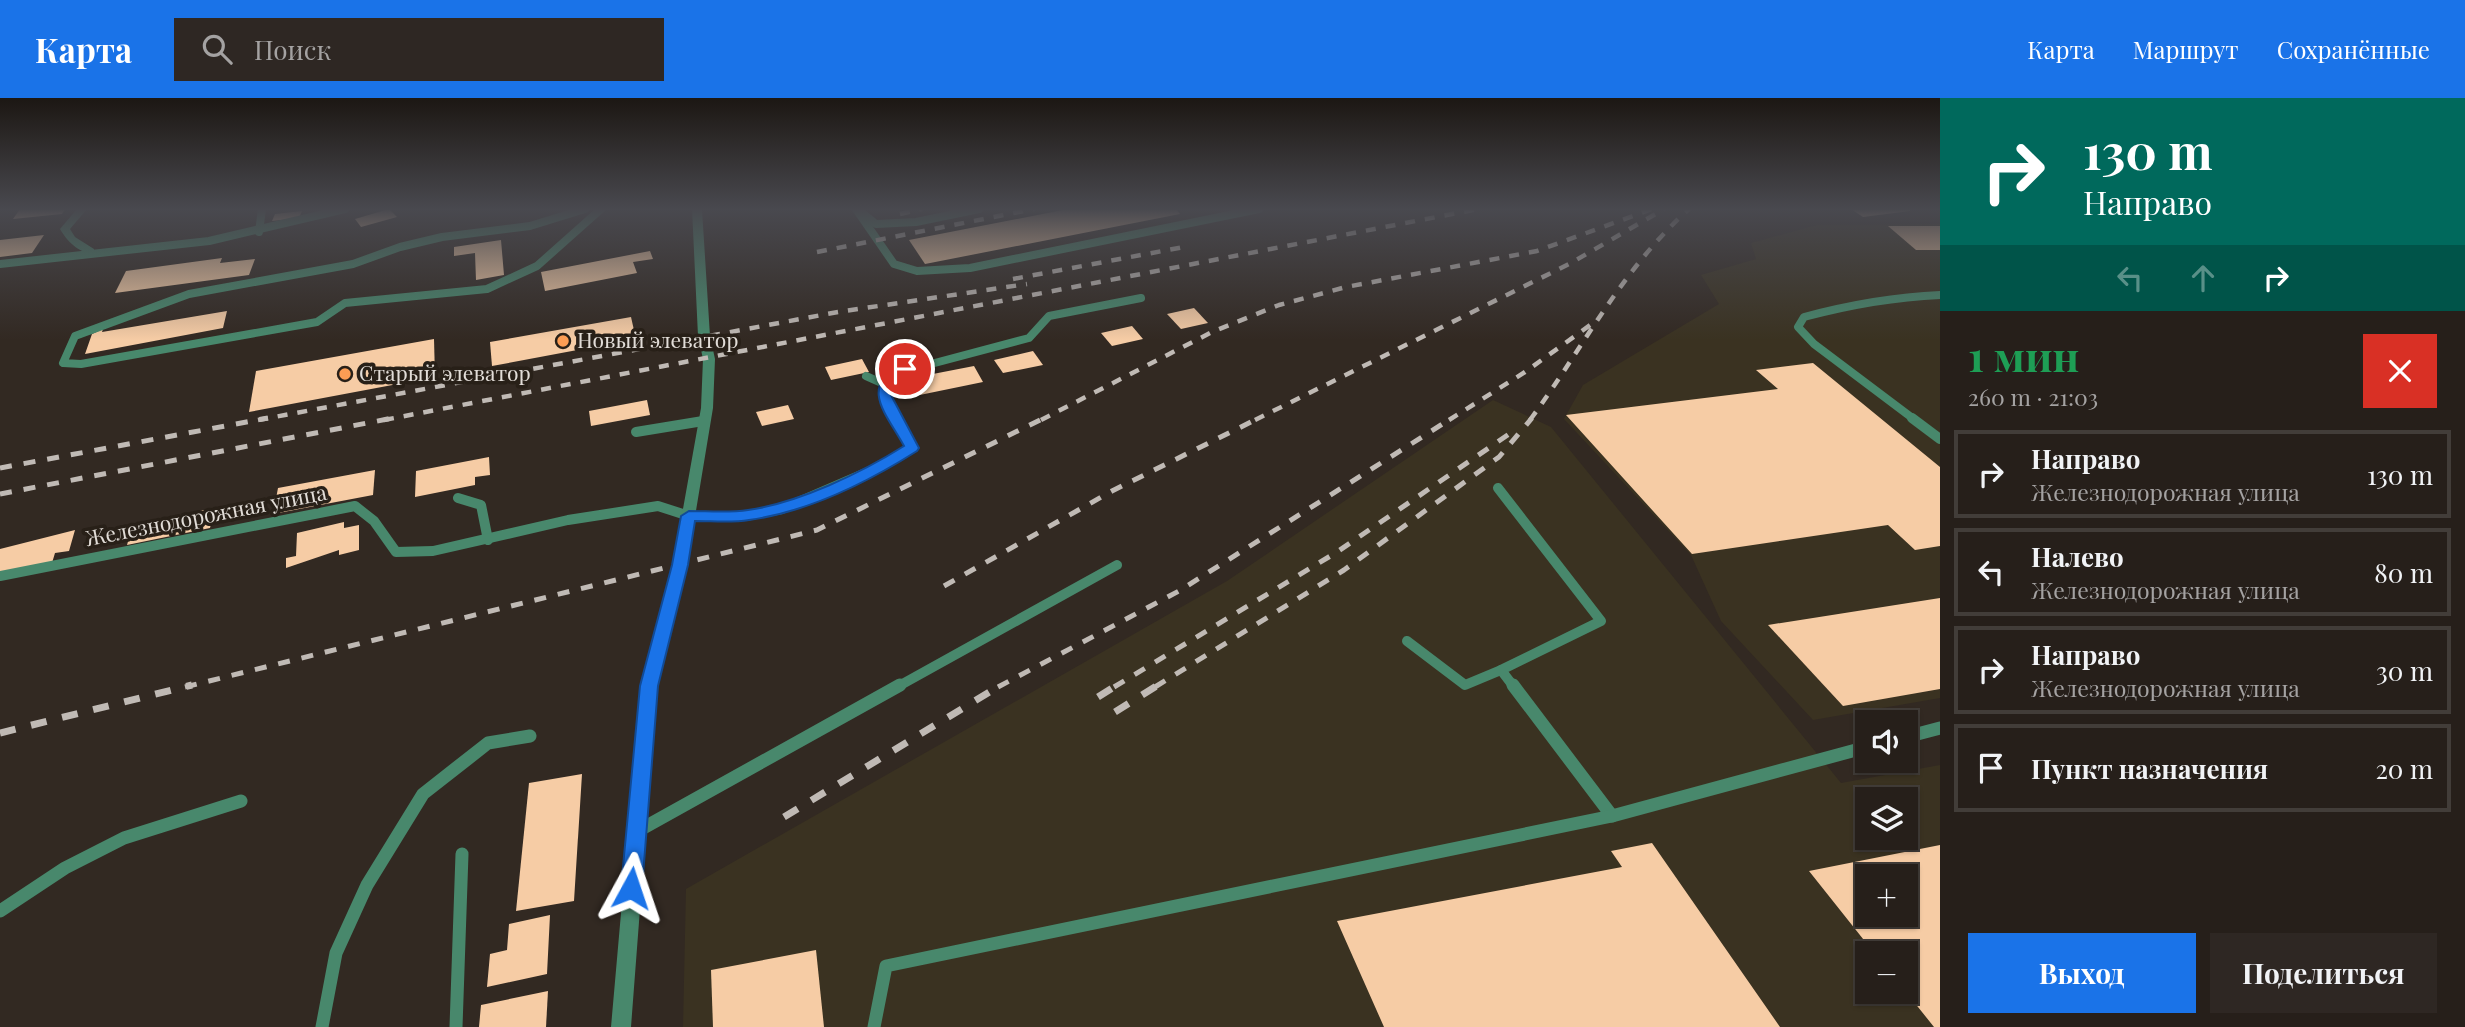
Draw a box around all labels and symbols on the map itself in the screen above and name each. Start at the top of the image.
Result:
place label: Новый элеватор [577,325,739,353]
marker: Новый элеватор [555,333,571,349]
pin [875,339,935,399]
place label: Старый элеватор [359,358,531,386]
marker: Старый элеватор [337,366,353,382]
street label: Железнодорожная улица [83,477,329,551]
position arrow [594,851,668,925]

